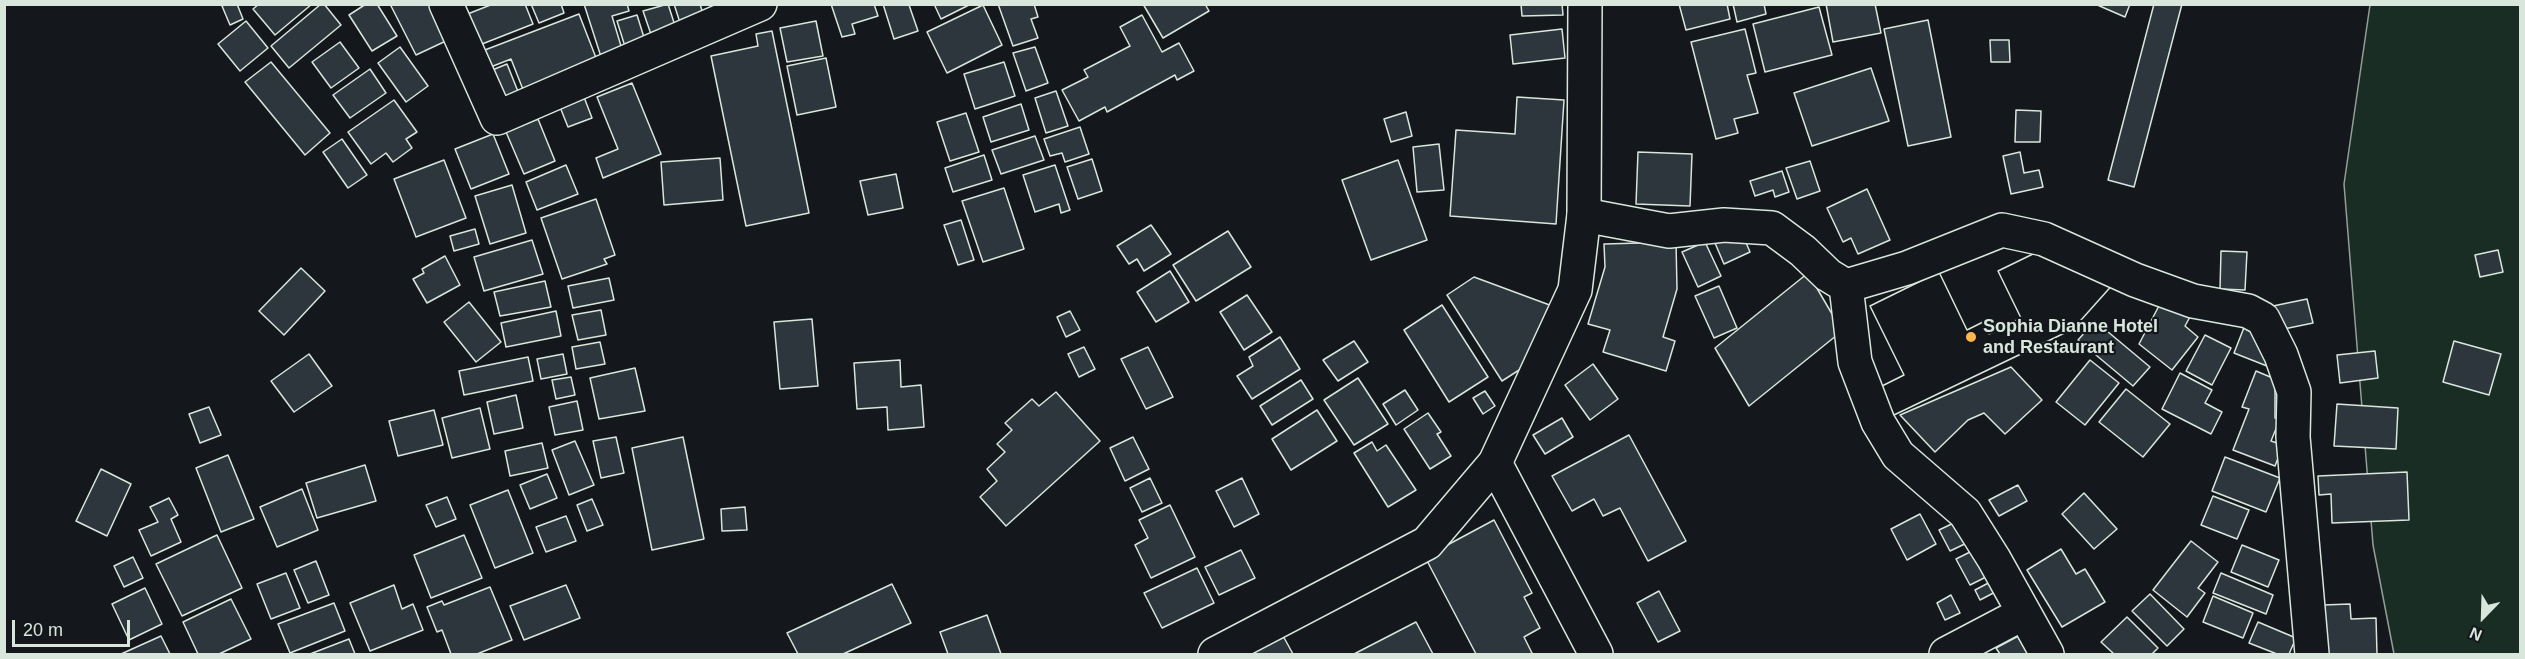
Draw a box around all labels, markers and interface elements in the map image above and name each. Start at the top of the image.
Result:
place label: Sophia Dianne Hotel and Restaurant [1983,316,2158,358]
marker: Sophia Dianne Hotel and Restaurant [1964,330,1978,344]
north arrow [2453,587,2513,647]
scale bar [15,608,134,646]
text: 20 m [23,620,63,640]
text: N [2467,624,2484,644]

